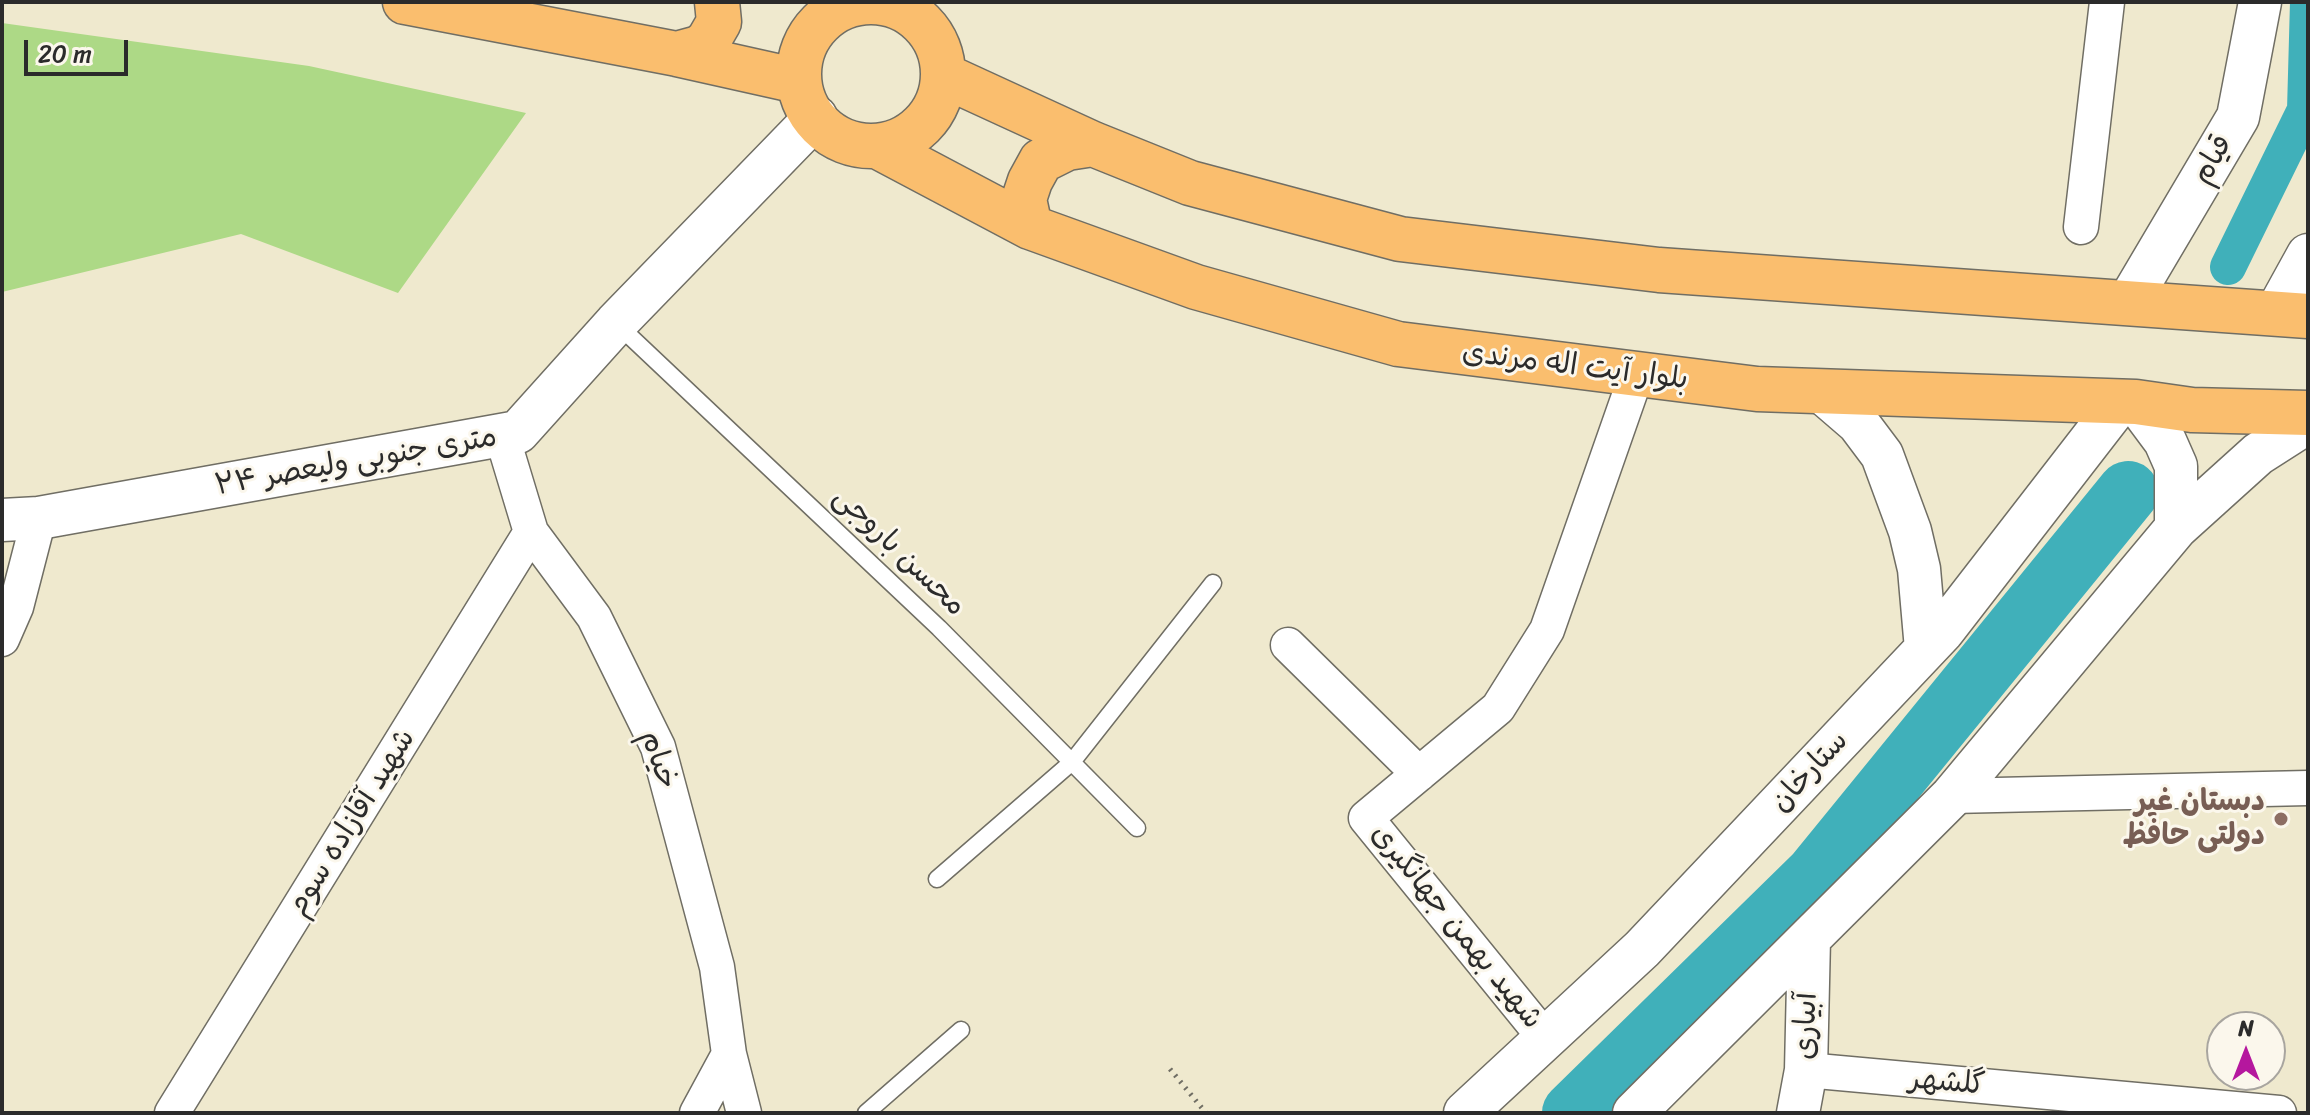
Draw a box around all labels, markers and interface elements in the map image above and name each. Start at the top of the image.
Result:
scale bar [28,24,132,74]
text: 20 m [38,33,92,75]
street label: قیام [2185,129,2241,191]
street label: بلوار آیت اله مرندی [1460,335,1690,399]
street label: ۲۴ متری جنوبی ولیعصر [212,419,500,505]
street label: محسن باروجی [825,480,973,624]
street label: شهید آقازاده سوم [280,723,424,923]
street label: ستارخان [1763,724,1857,820]
street label: خیام [631,726,685,794]
place label: دبستان غیر دولتی حافظ [2123,784,2265,854]
marker: دبستان غیر دولتی حافظ [2272,810,2290,828]
street label: شهید بهمن جهانگیری [1362,817,1550,1037]
street label: آبیاری [1788,992,1826,1060]
text: N [2238,1009,2254,1048]
north arrow [2206,1011,2286,1091]
street label: گلشهر [1907,1062,1987,1104]

